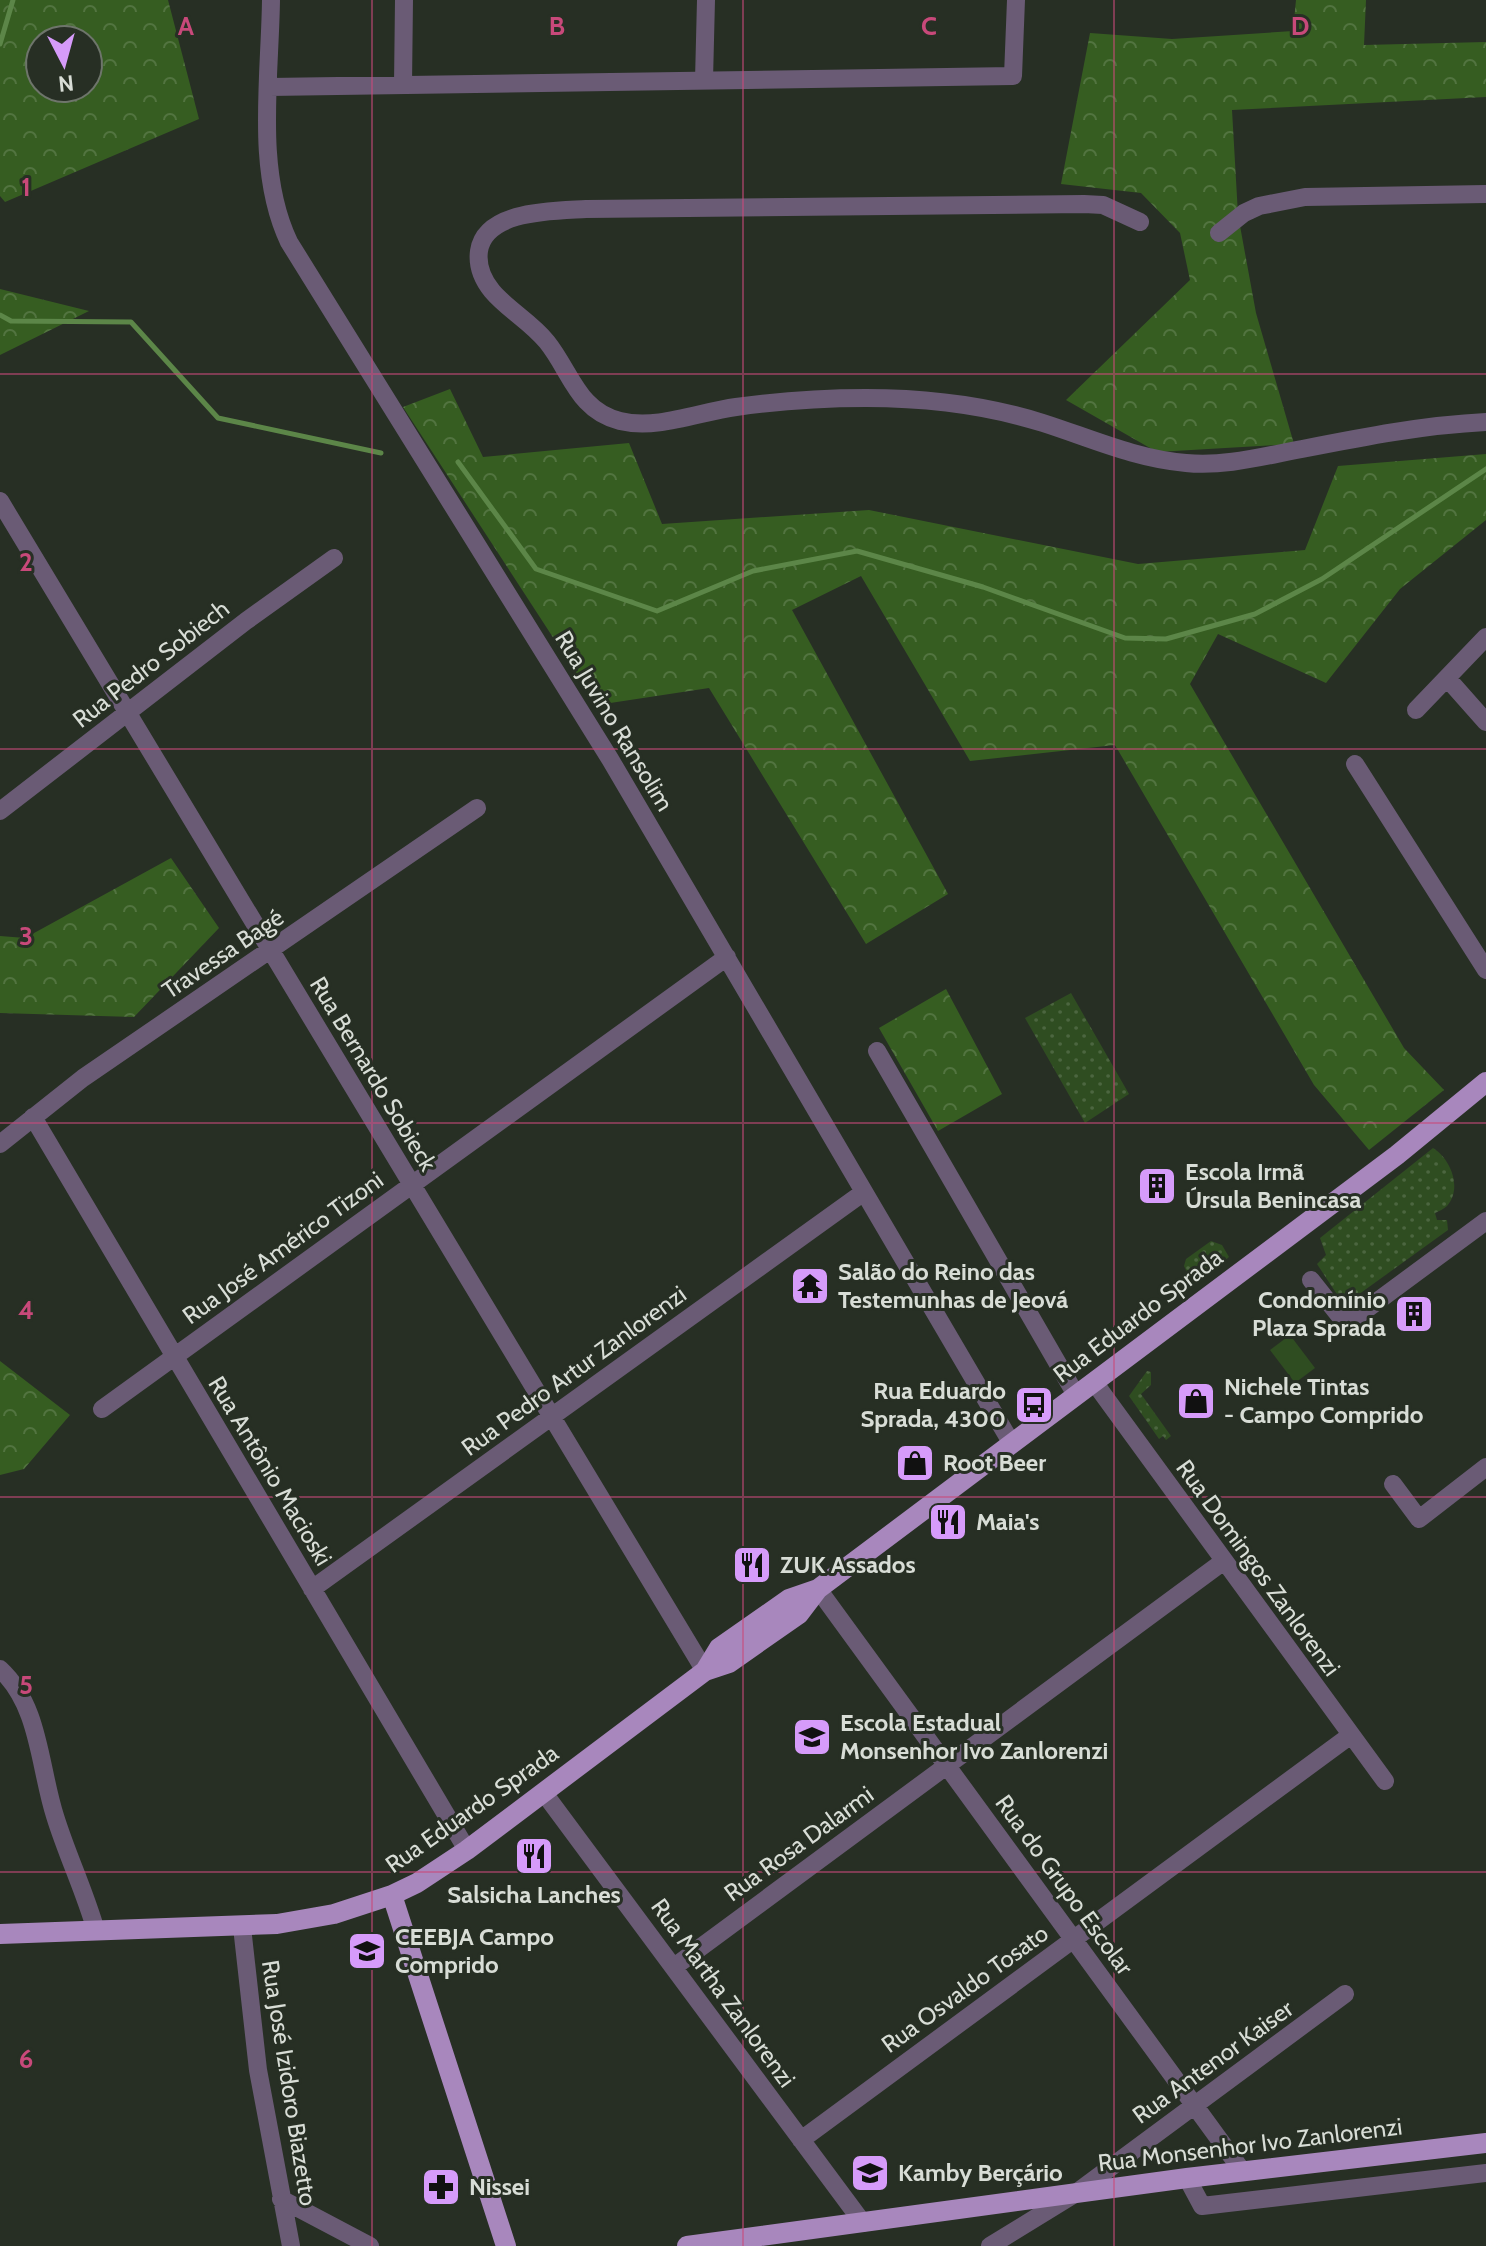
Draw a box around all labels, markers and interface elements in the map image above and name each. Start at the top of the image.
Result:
text: A [178,10,195,42]
text: B [549,10,565,42]
text: C [921,10,937,42]
text: D [1291,10,1309,42]
north arrow [24,24,104,104]
text: N [57,69,75,98]
text: 1 [21,171,31,203]
text: 2 [19,546,33,578]
street label: Rua Pedro Sobiech [67,594,235,734]
street label: Rua Juvino Ransolim [549,625,680,816]
street label: Travessa Bagé [157,902,289,1005]
text: 3 [19,920,33,952]
street label: Rua Bernardo Sobieck [304,971,443,1176]
place label: Escola Irmã Úrsula Benincasa [1185,1157,1361,1214]
street label: Rua José Américo Tizoni [177,1165,389,1330]
building icon: Escola Irmã Úrsula Benincasa [1136,1165,1178,1207]
street label: Rua Eduardo Sprada [1047,1242,1228,1389]
place label: Salão do Reino das Testemunhas de Jeová [838,1257,1068,1314]
temple icon: Salão do Reino das Testemunhas de Jeová [789,1265,831,1307]
street label: Rua Pedro Artur Zanlorenzi [456,1279,692,1462]
place label: Condomínio Plaza Sprada [1252,1285,1386,1342]
building icon: Condomínio Plaza Sprada [1393,1293,1435,1335]
text: 4 [18,1294,34,1326]
street label: Rua Antônio Macioski [202,1371,338,1571]
place label: Nichele Tintas - Campo Comprido [1224,1372,1424,1429]
place label: Rua Eduardo Sprada, 4300 [860,1376,1006,1433]
shop icon: Nichele Tintas - Campo Comprido [1175,1380,1217,1422]
bus stop icon: Rua Eduardo Sprada, 4300 [1013,1384,1055,1426]
shop icon: Root Beer [894,1442,936,1484]
place label: Root Beer [943,1448,1046,1477]
street label: Rua Domingos Zanlorenzi [1170,1454,1347,1681]
restaurant icon: Maia's [927,1501,969,1543]
place label: Maia's [976,1507,1039,1536]
restaurant icon: ZUK Assados [731,1544,773,1586]
place label: ZUK Assados [780,1550,916,1579]
text: 5 [19,1669,33,1701]
place label: Escola Estadual Monsenhor Ivo Zanlorenzi [840,1708,1108,1765]
school or university icon: Escola Estadual Monsenhor Ivo Zanlorenzi [791,1716,833,1758]
street label: Rua Eduardo Sprada [380,1738,564,1879]
street label: Rua Rosa Dalarmi [718,1780,879,1907]
street label: Rua do Grupo Escolar [989,1789,1140,1981]
restaurant icon: Salsicha Lanches [513,1835,555,1877]
place label: Salsicha Lanches [447,1880,621,1909]
street label: Rua Martha Zanlorenzi [645,1893,802,2093]
street label: Rua Osvaldo Tosato [876,1918,1054,2059]
place label: CEEBJA Campo Comprido [395,1922,554,1979]
school or university icon: CEEBJA Campo Comprido [346,1930,388,1972]
street label: Rua José Izidoro Biazetto [256,1958,323,2208]
street label: Rua Antenor Kaiser [1127,1993,1299,2130]
text: 6 [19,2043,33,2075]
street label: Rua Monsenhor Ivo Zanlorenzi [1096,2111,1404,2178]
school or university icon: Kamby Berçário [849,2152,891,2194]
place label: Kamby Berçário [898,2158,1063,2187]
pharmacy icon: Nissei [420,2166,462,2208]
place label: Nissei [469,2172,530,2201]

